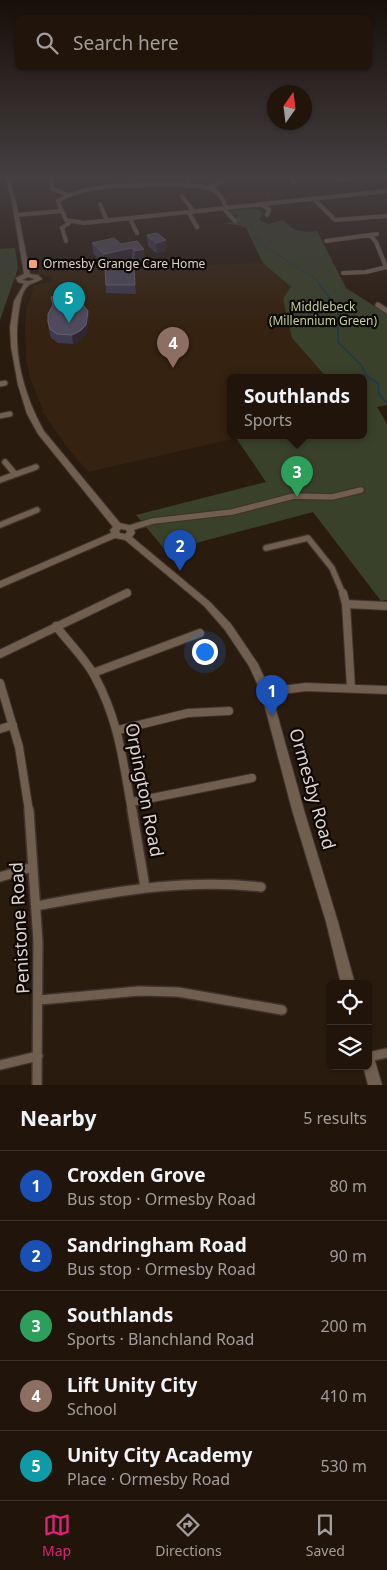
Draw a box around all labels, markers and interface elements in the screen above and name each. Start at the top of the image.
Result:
search box [15,15,372,70]
icon: search [33,29,61,57]
text: Search here [73,30,179,56]
north arrow [267,85,312,130]
place label: Ormesby Grange Care Home [43,255,206,272]
marker: Ormesby Grange Care Home [27,258,39,270]
pin: 5 [53,282,85,323]
park label: Middlebeck (Millennium Green) [269,298,378,329]
pin: 4 [157,327,189,368]
popup [227,374,367,439]
text: Southlands [244,383,350,409]
text: Sports [244,409,292,431]
pin: 3 [281,456,313,497]
pin: 2 [164,530,196,571]
your location [192,639,218,665]
pin: 1 [256,675,288,716]
street label: Orpington Road [120,721,170,859]
street label: Ormesby Road [284,725,342,852]
street label: Penistone Road [4,861,34,995]
map controls [327,980,372,1070]
button: locate [327,980,372,1025]
button: layers [327,1025,372,1070]
text: Nearby [20,1104,96,1132]
text: 5 results [303,1107,367,1129]
text: Croxden Grove [67,1162,206,1188]
text: 1 [31,1175,41,1197]
text: 80 m [330,1175,367,1197]
text: Bus stop · Ormesby Road [67,1188,256,1210]
text: Sandringham Road [67,1232,247,1258]
text: 2 [31,1245,41,1267]
text: 90 m [330,1245,367,1267]
text: Bus stop · Ormesby Road [67,1258,256,1280]
text: Southlands [67,1302,173,1328]
text: 3 [31,1315,41,1337]
text: 200 m [320,1315,367,1337]
text: Sports · Blanchland Road [67,1328,254,1350]
text: Lift Unity City [67,1372,197,1398]
text: 4 [31,1385,41,1407]
text: 410 m [320,1385,367,1407]
text: School [67,1398,117,1420]
text: Unity City Academy [67,1442,252,1468]
text: 5 [31,1455,41,1477]
text: 530 m [320,1455,367,1477]
text: Place · Ormesby Road [67,1468,230,1490]
tab: Map [42,1511,71,1560]
tab: Directions [155,1511,222,1560]
tab: Saved [306,1511,345,1560]

